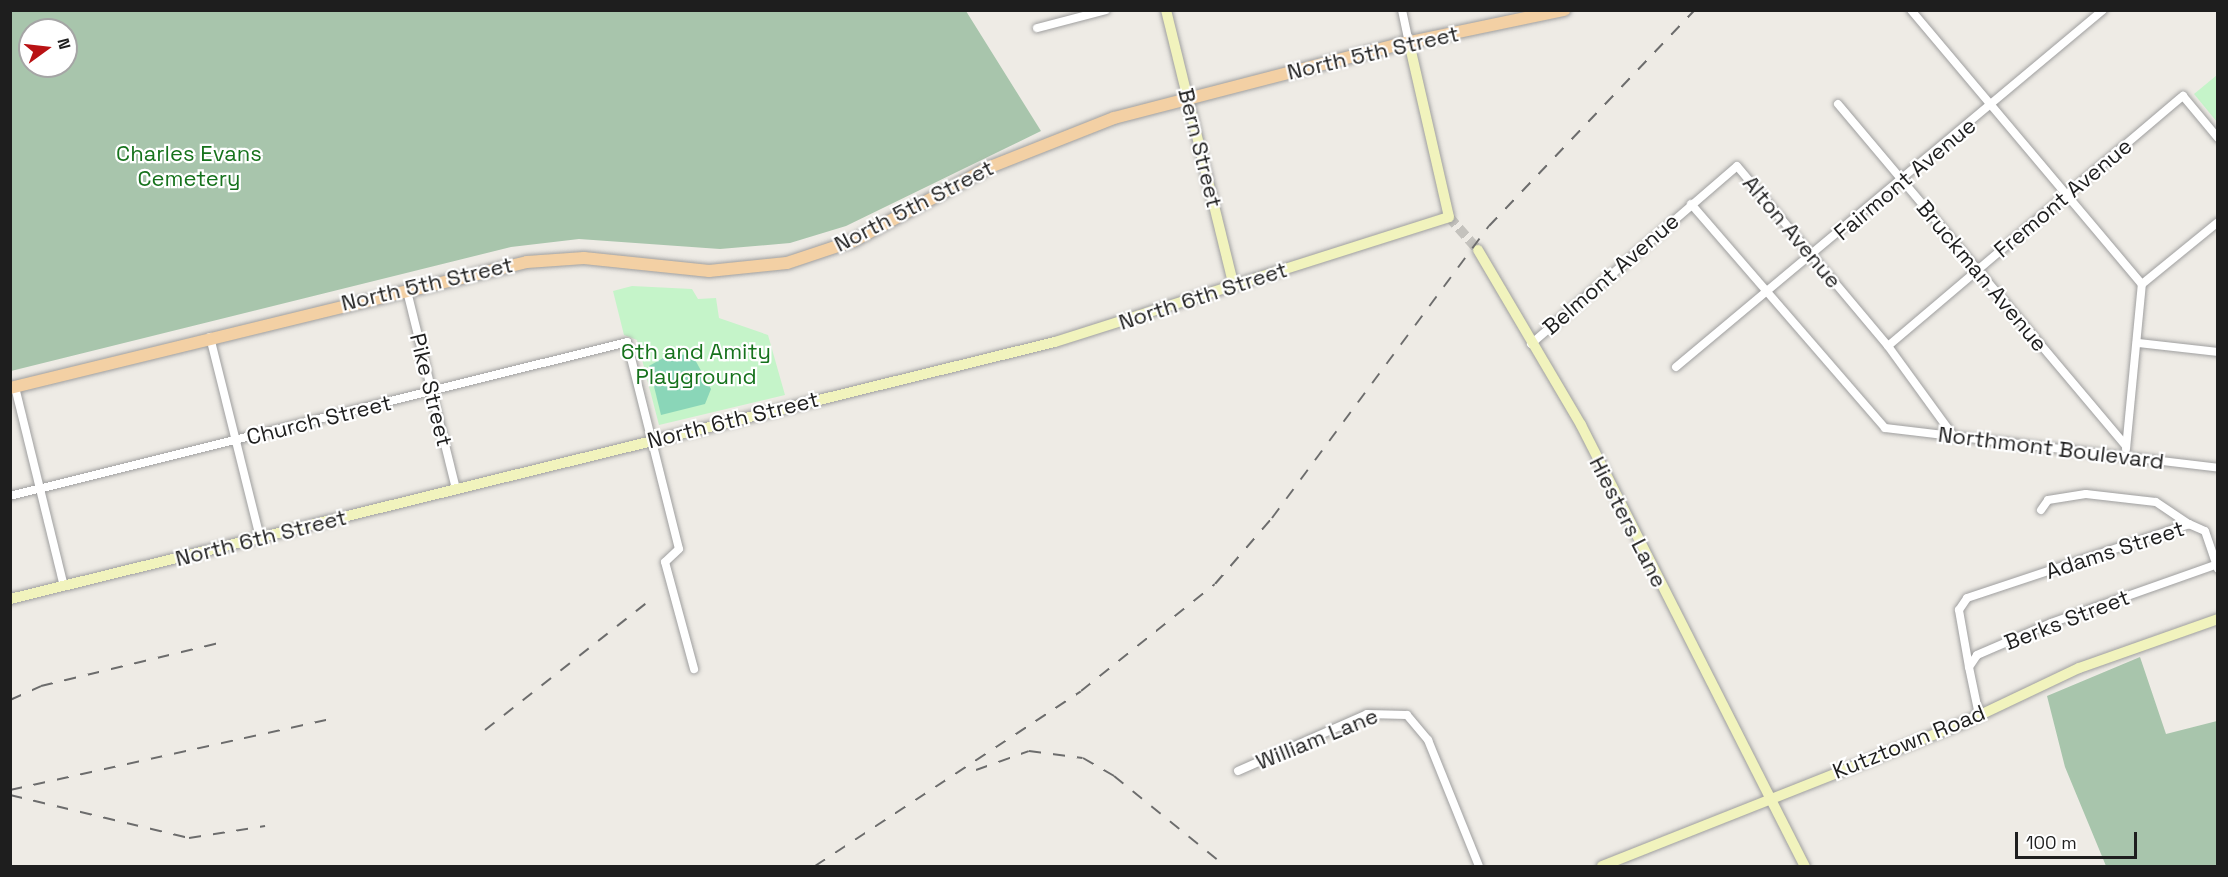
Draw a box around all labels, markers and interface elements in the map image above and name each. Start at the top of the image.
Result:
north arrow [18,18,78,78]
street label: North 5th Street [1285,20,1461,86]
text: N [52,36,75,52]
street label: Bern Street [1172,86,1228,210]
street label: Fairmont Avenue [1829,112,1981,246]
street label: Fremont Avenue [1989,133,2137,263]
park label: Charles Evans Cemetery [116,140,262,192]
street label: North 5th Street [830,154,998,258]
street label: Alton Avenue [1737,170,1847,294]
street label: Bruckman Avenue [1911,195,2053,357]
street label: Belmont Avenue [1537,208,1685,340]
street label: North 5th Street [339,251,515,317]
street label: North 6th Street [1115,256,1291,336]
street label: Pike Street [404,331,458,449]
park label: 6th and Amity Playground [621,338,771,390]
street label: North 6th Street [645,386,821,454]
street label: Church Street [244,389,394,451]
street label: Northmont Boulevard [1937,421,2165,475]
street label: Hiesters Lane [1584,452,1672,592]
street label: North 6th Street [173,504,349,572]
street label: Adams Street [2042,515,2188,585]
street label: Berks Street [2001,584,2133,656]
street label: Kutztown Road [1829,699,1989,785]
street label: William Lane [1252,703,1382,775]
scale bar [2018,820,2140,858]
text: 100 m [2026,831,2077,854]

